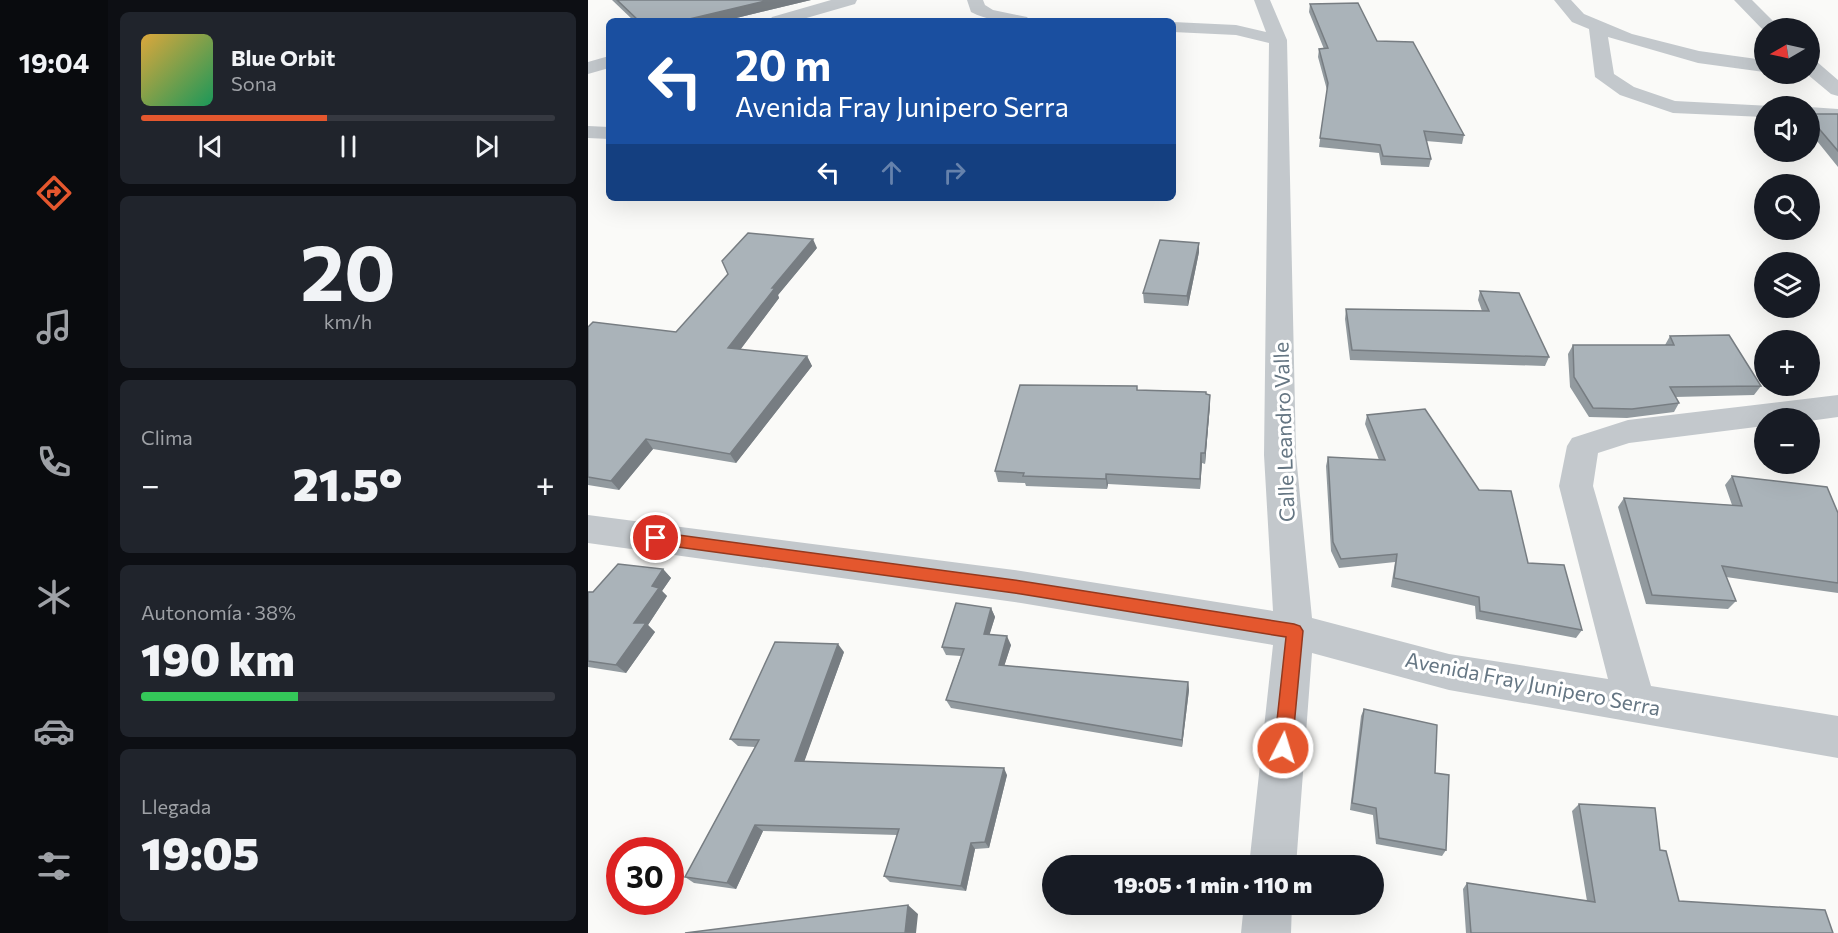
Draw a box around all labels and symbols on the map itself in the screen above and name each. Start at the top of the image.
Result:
north arrow [1754,18,1820,84]
street label: Calle Leandro Valle [1267,342,1299,522]
pin [630,512,681,563]
street label: Avenida Fray Junipero Serra [1403,646,1663,720]
position arrow [1251,716,1315,780]
speed limit sign: 30 [606,837,684,915]

